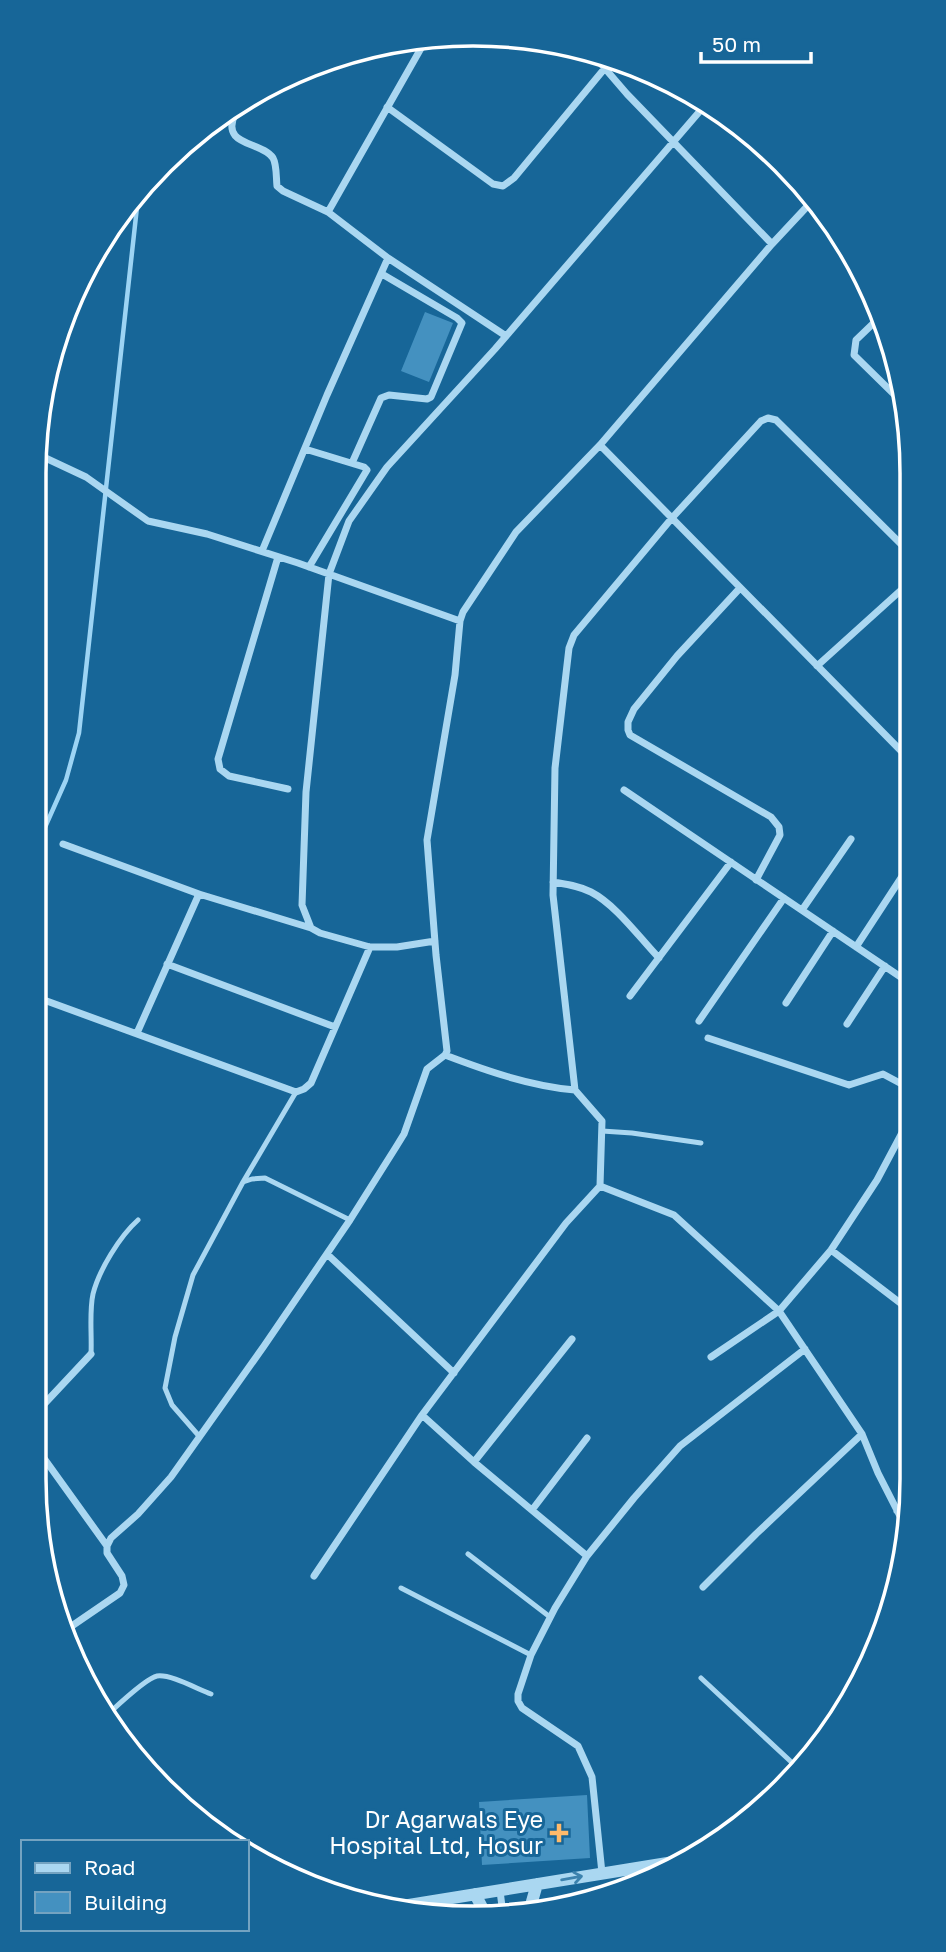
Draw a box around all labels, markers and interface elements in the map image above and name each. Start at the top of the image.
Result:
scale bar [701,21,811,65]
text: 50 m [712,31,761,57]
place label: Dr Agarwals Eye Hospital Ltd, Hosur [329,1805,543,1859]
marker: Dr Agarwals Eye Hospital Ltd, Hosur [549,1823,569,1843]
legend [21,1840,248,1931]
text: Road [84,1854,135,1880]
one-way arrow [560,1871,583,1884]
text: Building [84,1889,167,1915]

